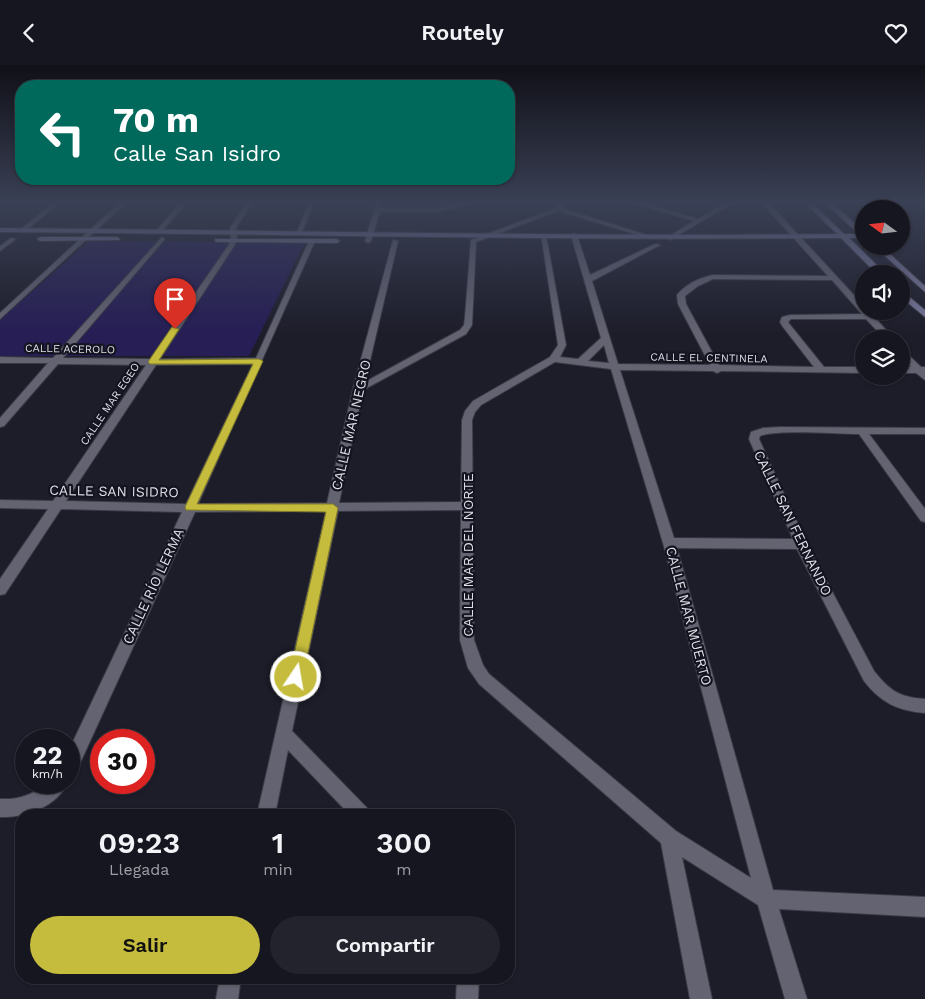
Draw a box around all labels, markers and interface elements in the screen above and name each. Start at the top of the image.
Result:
icon: back [15,19,43,47]
icon: heart [882,19,910,47]
text: Routely [421,20,504,45]
text: 70 m [113,99,199,141]
icon: left [30,100,95,165]
text: Calle San Isidro [113,141,281,166]
north arrow [855,200,910,255]
map controls [855,200,910,385]
button: sound [855,265,910,320]
pin [154,278,196,329]
icon: arrive [161,285,189,313]
button: layers [855,330,910,385]
street label: CALLE ACEROLO [25,342,115,356]
street label: CALLE EL CENTINELA [650,350,768,366]
street label: CALLE MAR NEGRO [328,358,374,492]
street label: CALLE MAR EGEO [78,360,142,448]
street label: CALLE SAN FERNANDO [751,448,835,598]
street label: CALLE MAR DEL NORTE [460,473,476,637]
street label: CALLE SAN ISIDRO [49,482,179,500]
street label: CALLE RÍO LERMA [119,526,187,646]
street label: CALLE MAR MUERTO [663,545,715,687]
position arrow [269,650,321,702]
speed limit sign: 30 [90,729,155,794]
text: 22 [33,741,62,770]
text: km/h [32,767,63,781]
text: 09:23 [98,825,180,860]
text: 1 [272,825,284,860]
text: 300 [376,825,432,860]
text: Llegada [109,860,169,879]
text: min [263,860,293,879]
text: m [396,860,411,879]
button: Salir [30,916,260,974]
button: Compartir [270,916,500,974]

